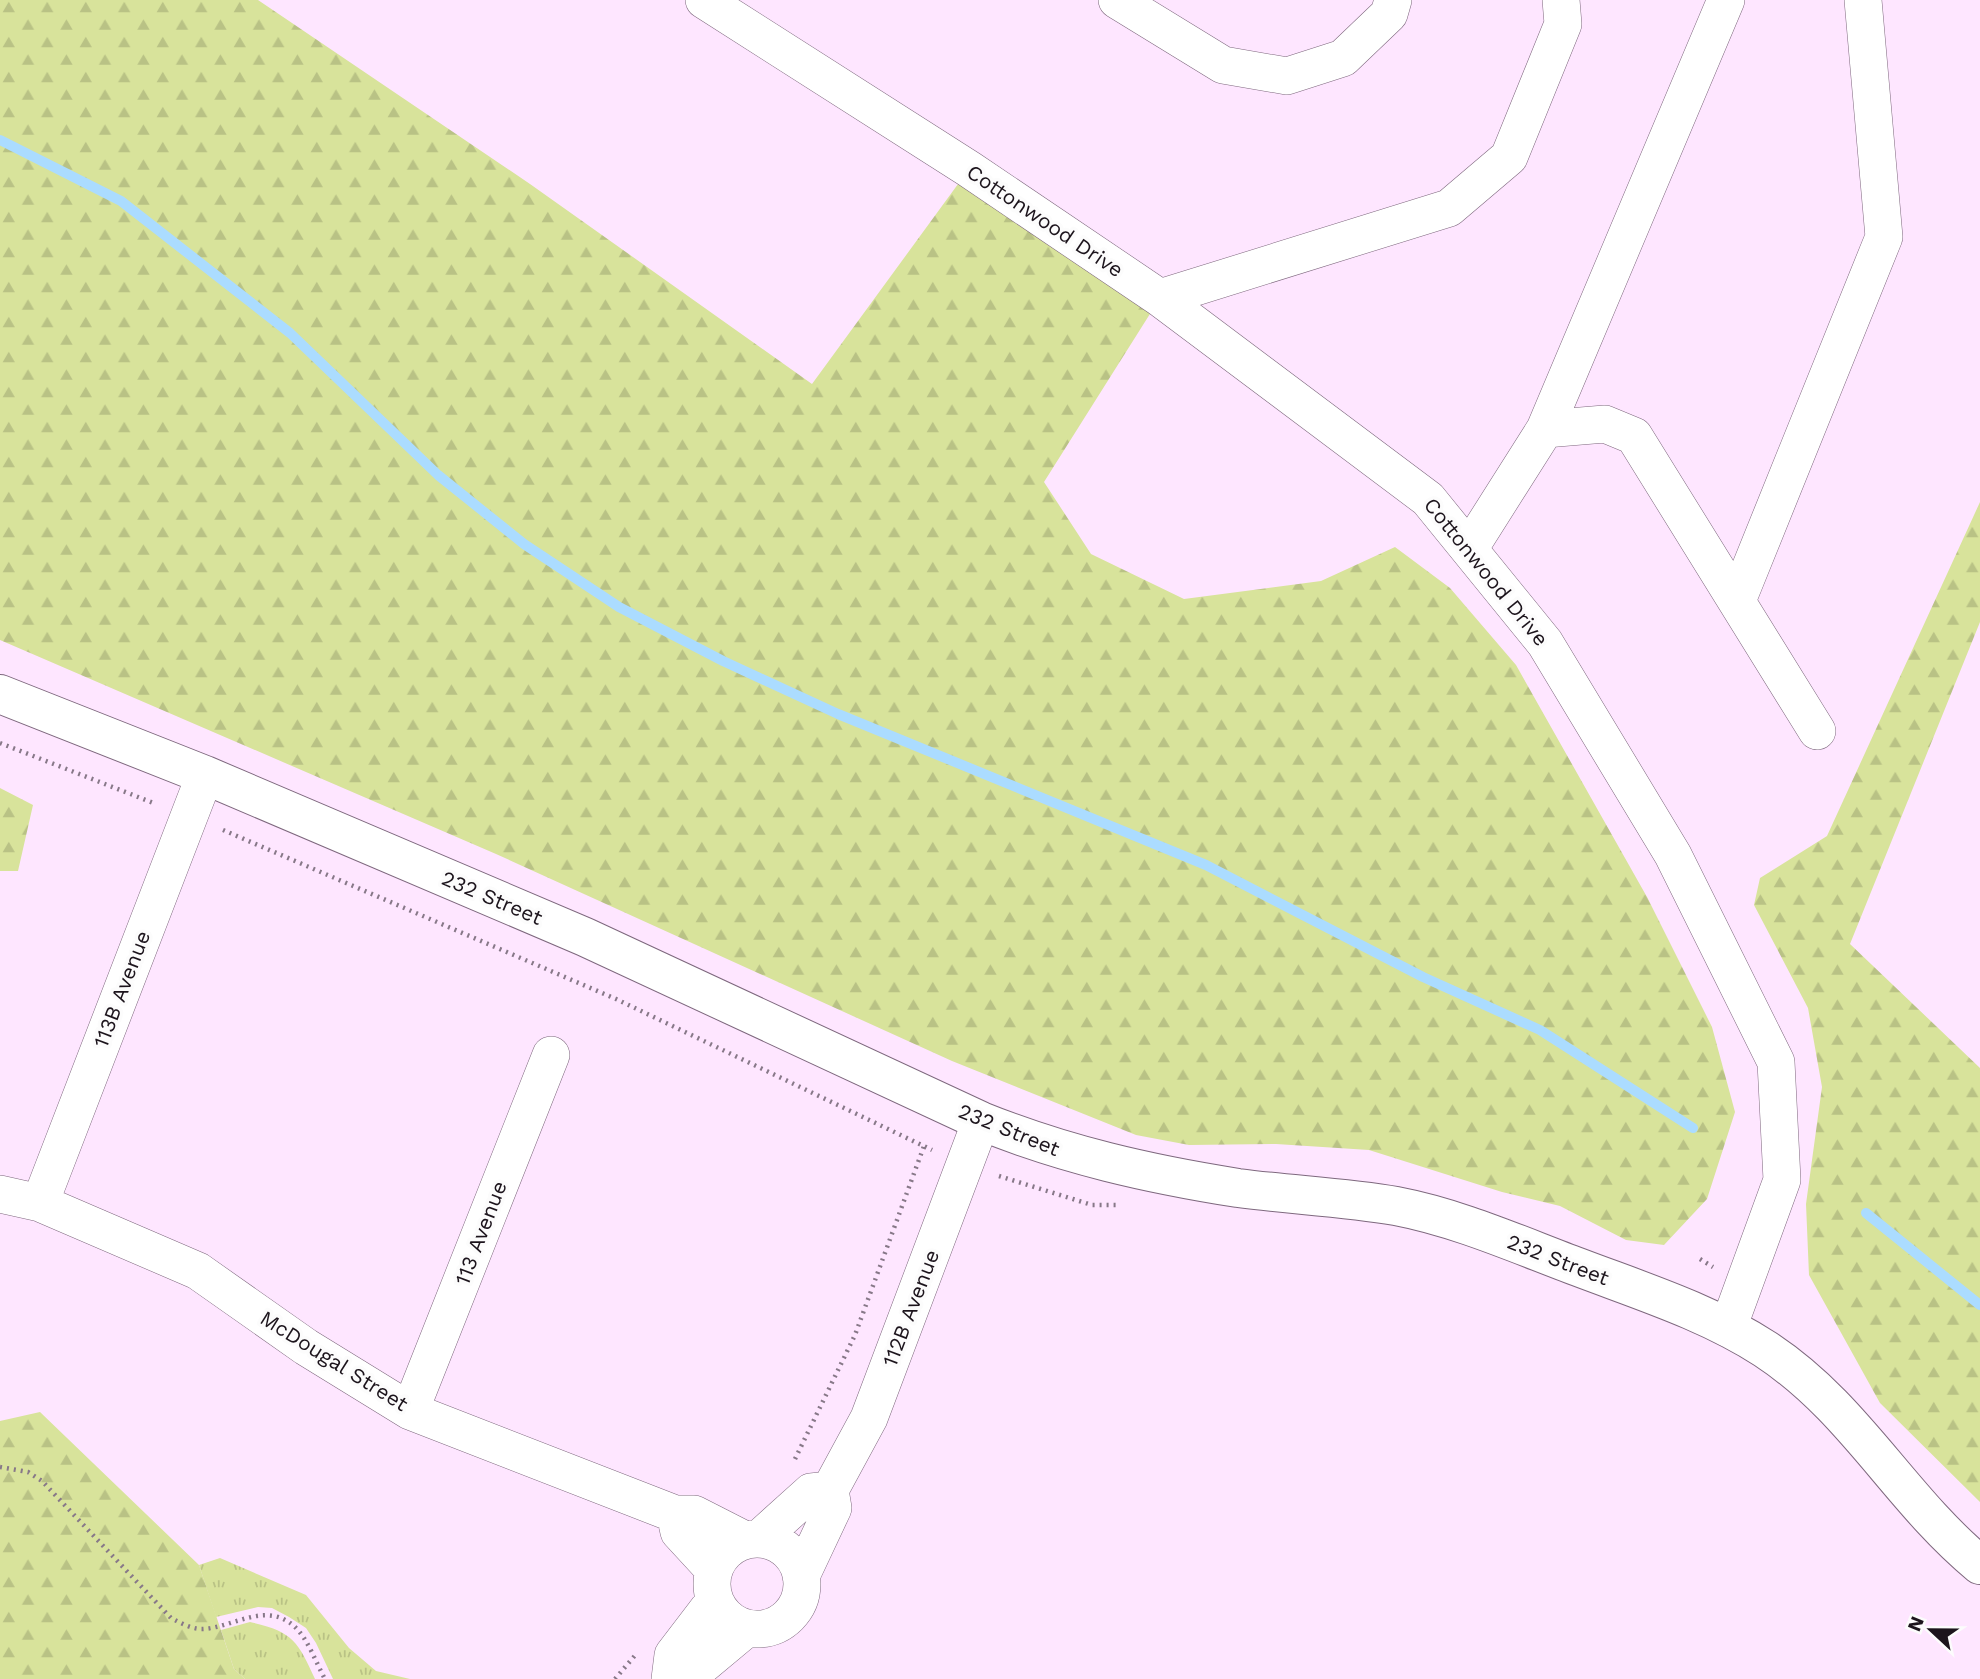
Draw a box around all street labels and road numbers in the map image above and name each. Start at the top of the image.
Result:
street label: Cottonwood Drive [962,159,1128,282]
street label: Cottonwood Drive [1419,493,1554,651]
street label: 232 Street [438,865,547,930]
street label: 113B Avenue [88,927,155,1051]
street label: 232 Street [955,1098,1064,1161]
street label: 113 Avenue [449,1177,512,1288]
street label: 232 Street [1504,1229,1613,1290]
street label: 112B Avenue [877,1246,944,1370]
street label: McDougal Street [256,1305,413,1416]

